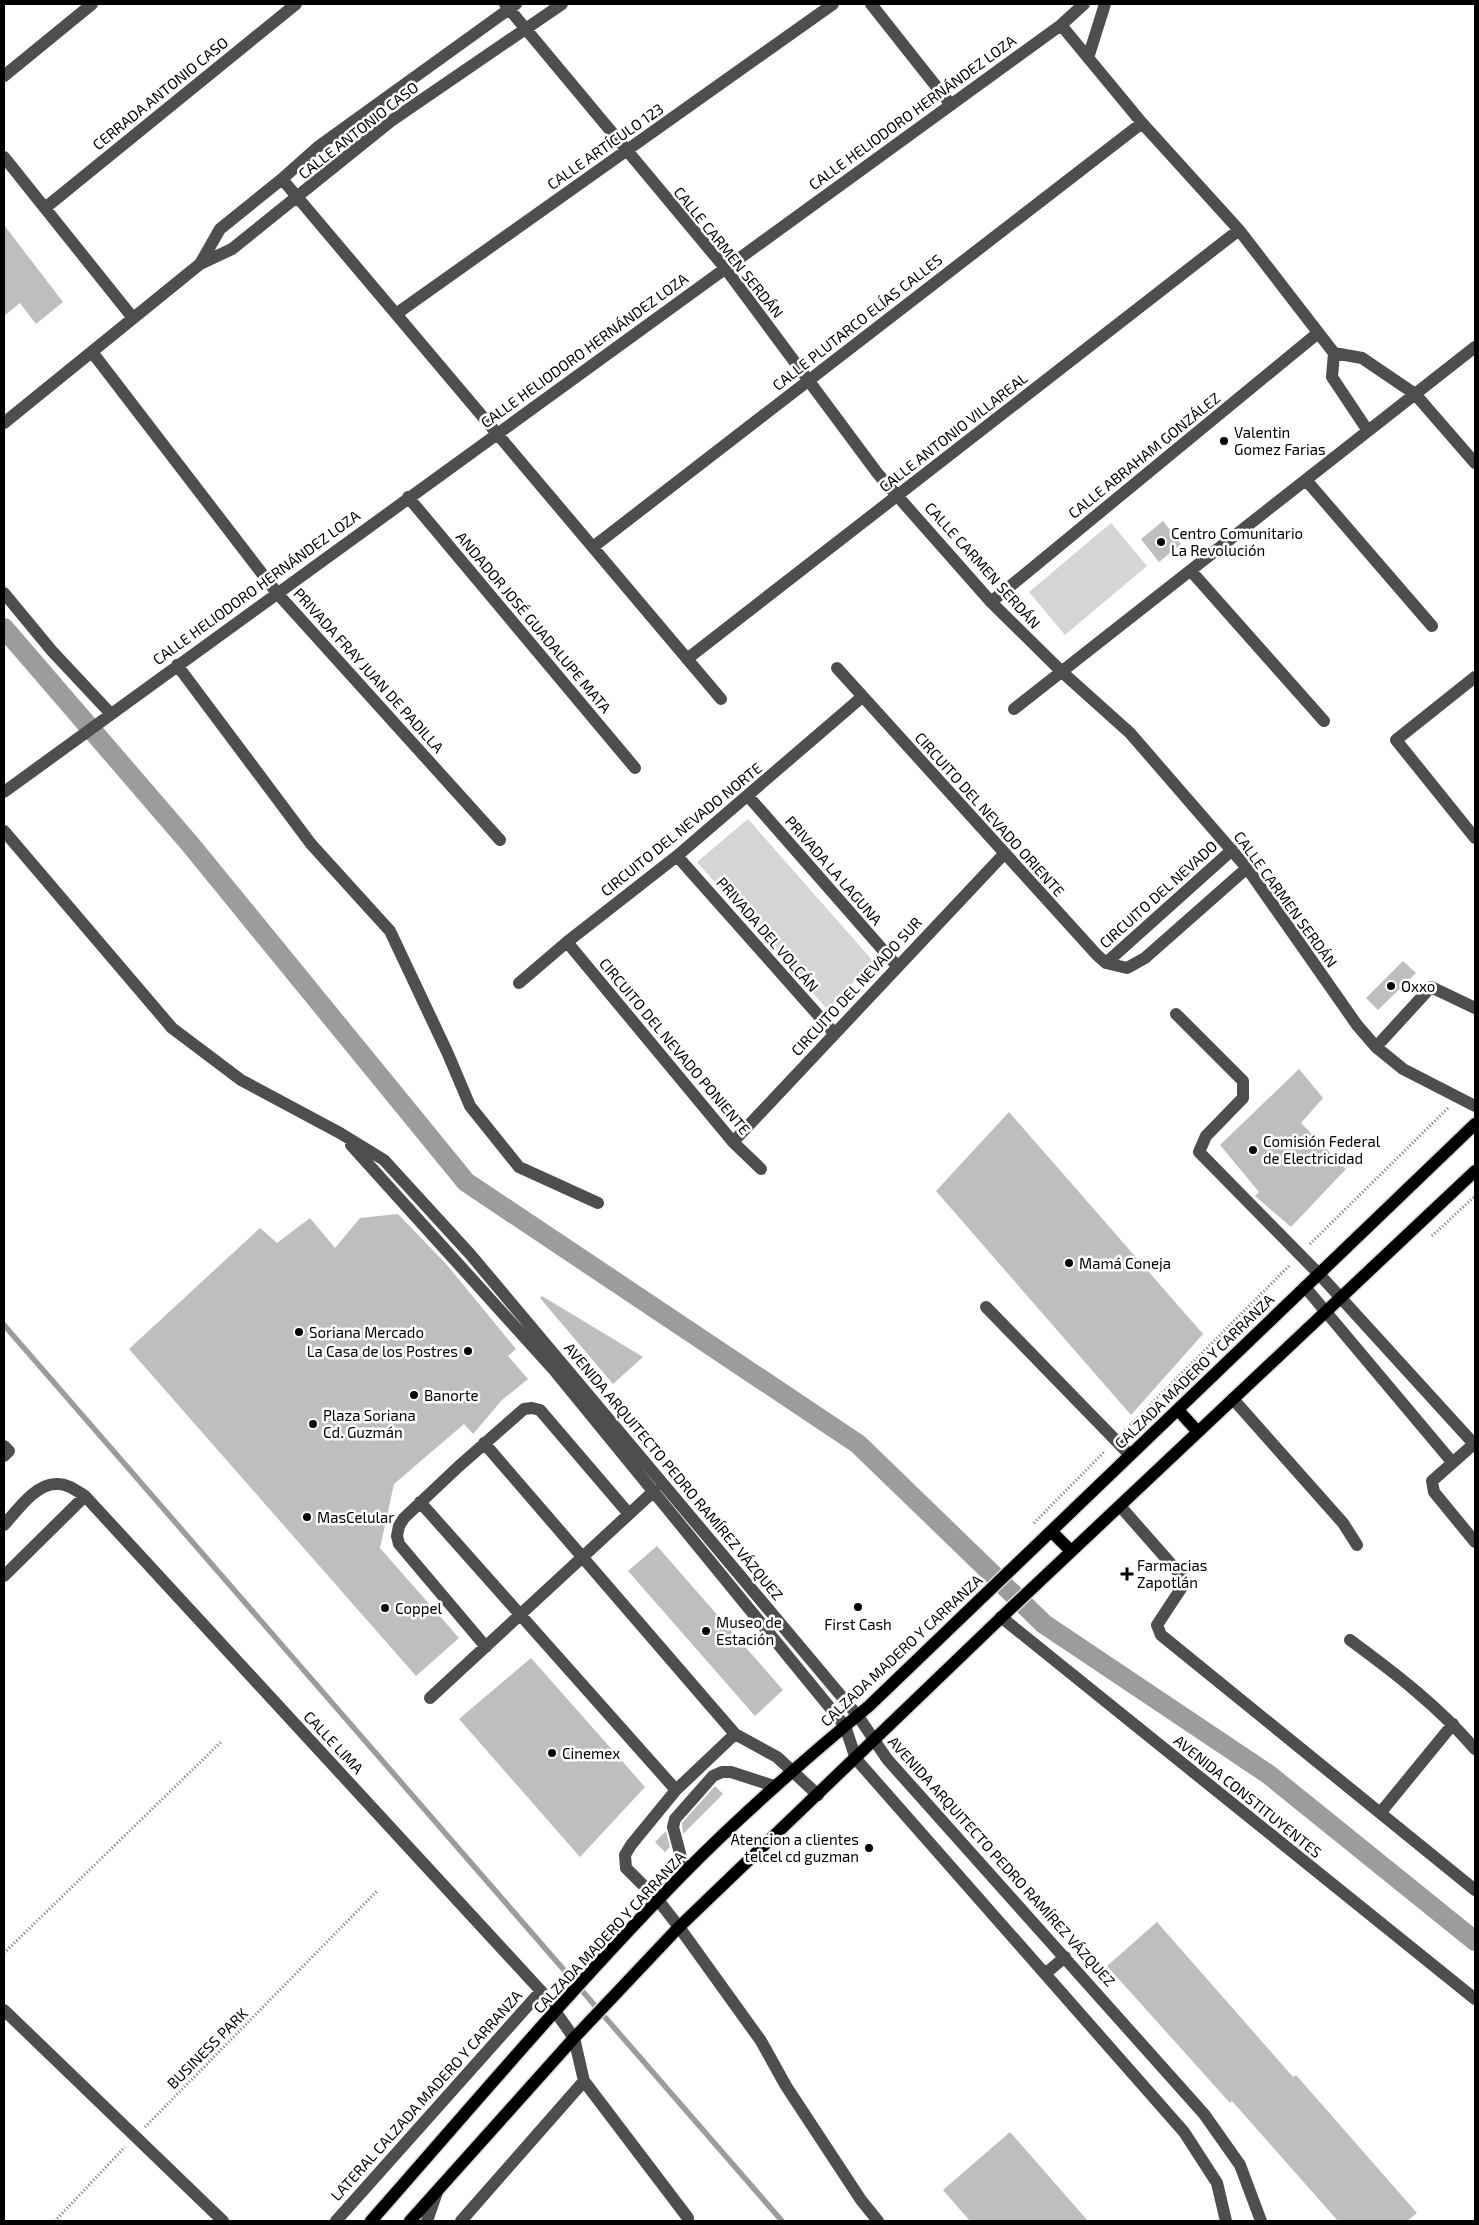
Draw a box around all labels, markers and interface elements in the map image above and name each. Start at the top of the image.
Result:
street label: CALLE HELIODORO HERNÁNDEZ LOZA [805,30,1019,193]
street label: CERRADA ANTONIO CASO [89,33,231,153]
street label: CALLE ANTONIO CASO [294,78,422,182]
street label: CALLE ARTÍCULO 123 [543,99,667,193]
street label: CALLE CARMEN SERDÁN [671,183,787,321]
street label: CALLE PLUTARCO ELÍAS CALLES [768,250,946,394]
street label: CALLE HELIODORO HERNÁNDEZ LOZA [477,268,691,431]
street label: CALLE ANTONIO VILLAREAL [875,368,1031,495]
street label: CALLE ABRAHAM GONZÁLEZ [1064,388,1224,522]
place label: Valentin Gomez Farias [1234,423,1326,458]
marker: Valentin Gomez Farias [1218,435,1230,447]
street label: CALLE CARMEN SERDÁN [922,498,1044,632]
street label: CALLE HELIODORO HERNÁNDEZ LOZA [149,505,363,668]
place label: Centro Comunitario La Revolución [1171,524,1303,559]
street label: ANDADOR JOSÉ GUADALUPE MATA [453,528,616,717]
marker: Centro Comunitario La Revolución [1155,536,1167,548]
street label: PRIVADA FRAY JUAN DE PADILLA [290,584,448,757]
street label: CIRCUITO DEL NEVADO ORIENTE [911,728,1069,900]
street label: CIRCUITO DEL NEVADO NORTE [597,758,765,900]
street label: PRIVADA LA LAGUNA [782,812,887,929]
street label: CALLE CARMEN SERDÁN [1231,828,1341,970]
street label: CIRCUITO DEL NEVADO [1095,836,1221,952]
street label: PRIVADA DEL VOLCÁN [713,873,823,995]
street label: CIRCUITO DEL NEVADO SUR [787,913,925,1059]
street label: CIRCUITO DEL NEVADO PONIENTE [596,954,754,1138]
place label: Oxxo [1401,977,1435,995]
marker: Oxxo [1385,980,1397,992]
place label: Comisión Federal de Electricidad [1263,1132,1381,1167]
marker: Comisión Federal de Electricidad [1247,1144,1259,1156]
place label: Mamá Coneja [1079,1254,1171,1273]
marker: Mamá Coneja [1063,1257,1075,1269]
street label: CALZADA MADERO Y CARRANZA [1111,1290,1278,1452]
place label: Soriana Mercado [309,1323,424,1341]
marker: Soriana Mercado [293,1326,305,1338]
street label: AVENIDA ARQUITECTO PEDRO RAMÍREZ VÁZQUEZ [560,1339,787,1604]
place label: La Casa de los Postres [307,1342,458,1360]
marker: La Casa de los Postres [462,1345,474,1357]
place label: Banorte [424,1386,479,1404]
marker: Banorte [408,1389,420,1401]
place label: Plaza Soriana Cd. Guzmán [323,1406,416,1441]
marker: Plaza Soriana Cd. Guzmán [307,1418,319,1430]
place label: MasCelular [317,1508,394,1526]
marker: MasCelular [301,1511,313,1523]
place label: Farmacias Zapotlán [1137,1556,1207,1591]
marker: Farmacias Zapotlán [1121,1568,1133,1580]
street label: CALZADA MADERO Y CARRANZA [816,1570,986,1730]
place label: Coppel [395,1599,443,1617]
marker: First Cash [852,1601,864,1613]
marker: Coppel [379,1602,391,1614]
place label: Museo de Estación [716,1613,782,1648]
place label: First Cash [824,1615,892,1633]
marker: Museo de Estación [700,1625,712,1637]
street label: CALLE LIMA [300,1707,368,1778]
street label: AVENIDA CONSTITUYENTES [1171,1731,1325,1861]
street label: AVENIDA ARQUITECTO PEDRO RAMÍREZ VÁZQUEZ [884,1732,1119,1991]
place label: Cinemex [562,1744,620,1762]
marker: Cinemex [546,1747,558,1759]
place label: Atencion a clientes telcel cd guzman [730,1830,859,1865]
marker: Atencion a clientes telcel cd guzman [863,1842,875,1854]
street label: CALZADA MADERO Y CARRANZA [529,1847,689,2017]
street label: LATERAL CALZADA MADERO Y CARRANZA [327,1986,526,2204]
street label: BUSINESS PARK [163,2004,251,2092]

